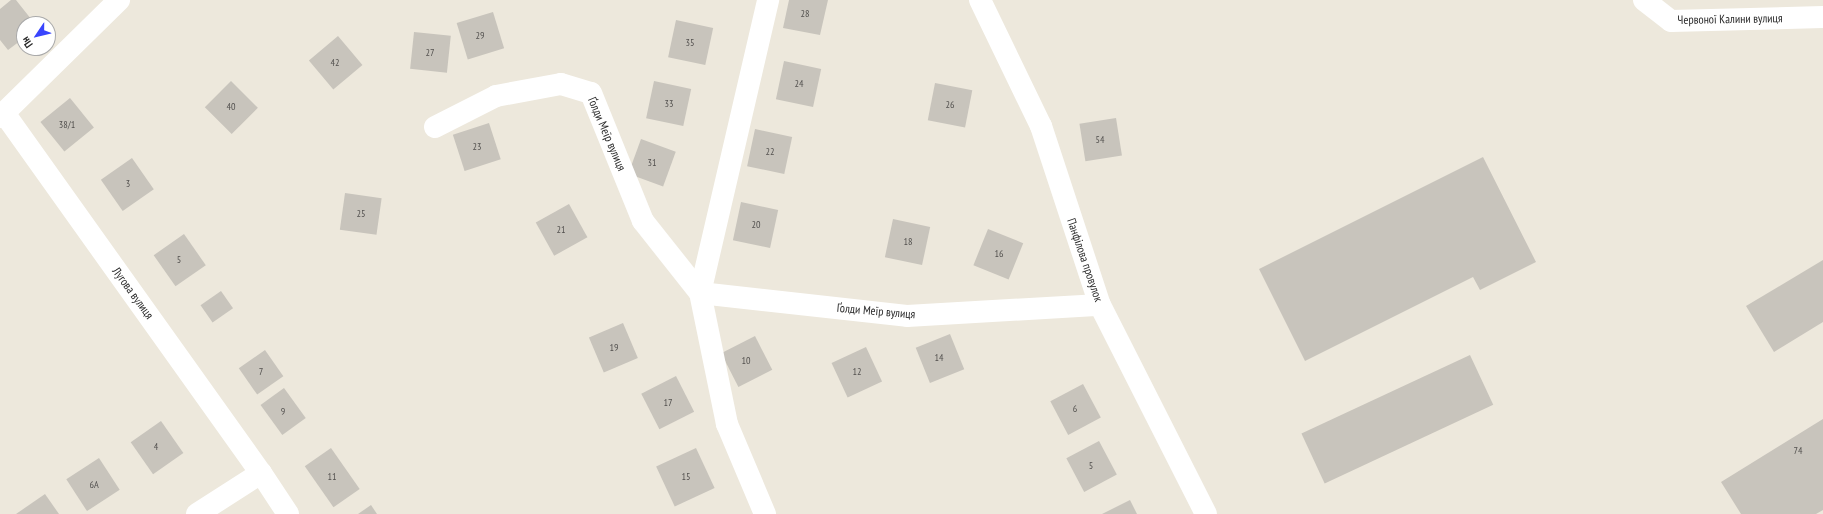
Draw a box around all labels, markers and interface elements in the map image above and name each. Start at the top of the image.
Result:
house number: 28 [801,8,809,20]
street label: Червоної Калини вулиця [1677,11,1783,27]
north arrow [16,16,56,56]
house number: 29 [476,30,484,42]
text: Пн [18,34,36,51]
house number: 35 [686,37,694,49]
house number: 27 [426,47,434,59]
house number: 42 [331,57,339,69]
house number: 24 [795,78,803,90]
street label: Ґолди Меїр вулиця [585,95,629,173]
house number: 33 [665,98,673,110]
house number: 26 [946,99,954,111]
house number: 40 [227,101,235,113]
house number: 38/1 [59,119,75,131]
house number: 54 [1096,134,1104,146]
house number: 23 [473,141,481,153]
house number: 22 [766,146,774,158]
house number: 31 [648,157,656,169]
house number: 3 [126,178,130,190]
house number: 25 [357,208,365,220]
street label: Панфілова провулок [1064,216,1106,304]
house number: 20 [752,219,760,231]
house number: 21 [557,224,565,236]
house number: 18 [904,236,912,248]
house number: 16 [995,248,1003,260]
house number: 5 [177,254,181,266]
street label: Лугова вулиця [109,264,157,322]
street label: Ґолди Меїр вулиця [836,300,916,322]
house number: 19 [610,342,618,354]
house number: 14 [935,352,943,364]
house number: 10 [742,355,750,367]
house number: 7 [259,366,263,378]
house number: 12 [853,366,861,378]
house number: 17 [664,397,672,409]
house number: 6 [1073,403,1077,415]
house number: 9 [281,406,285,418]
house number: 4 [154,441,158,453]
house number: 74 [1794,445,1802,457]
house number: 5 [1089,460,1093,472]
house number: 11 [328,471,336,483]
house number: 15 [682,471,690,483]
house number: 6А [89,479,99,491]

